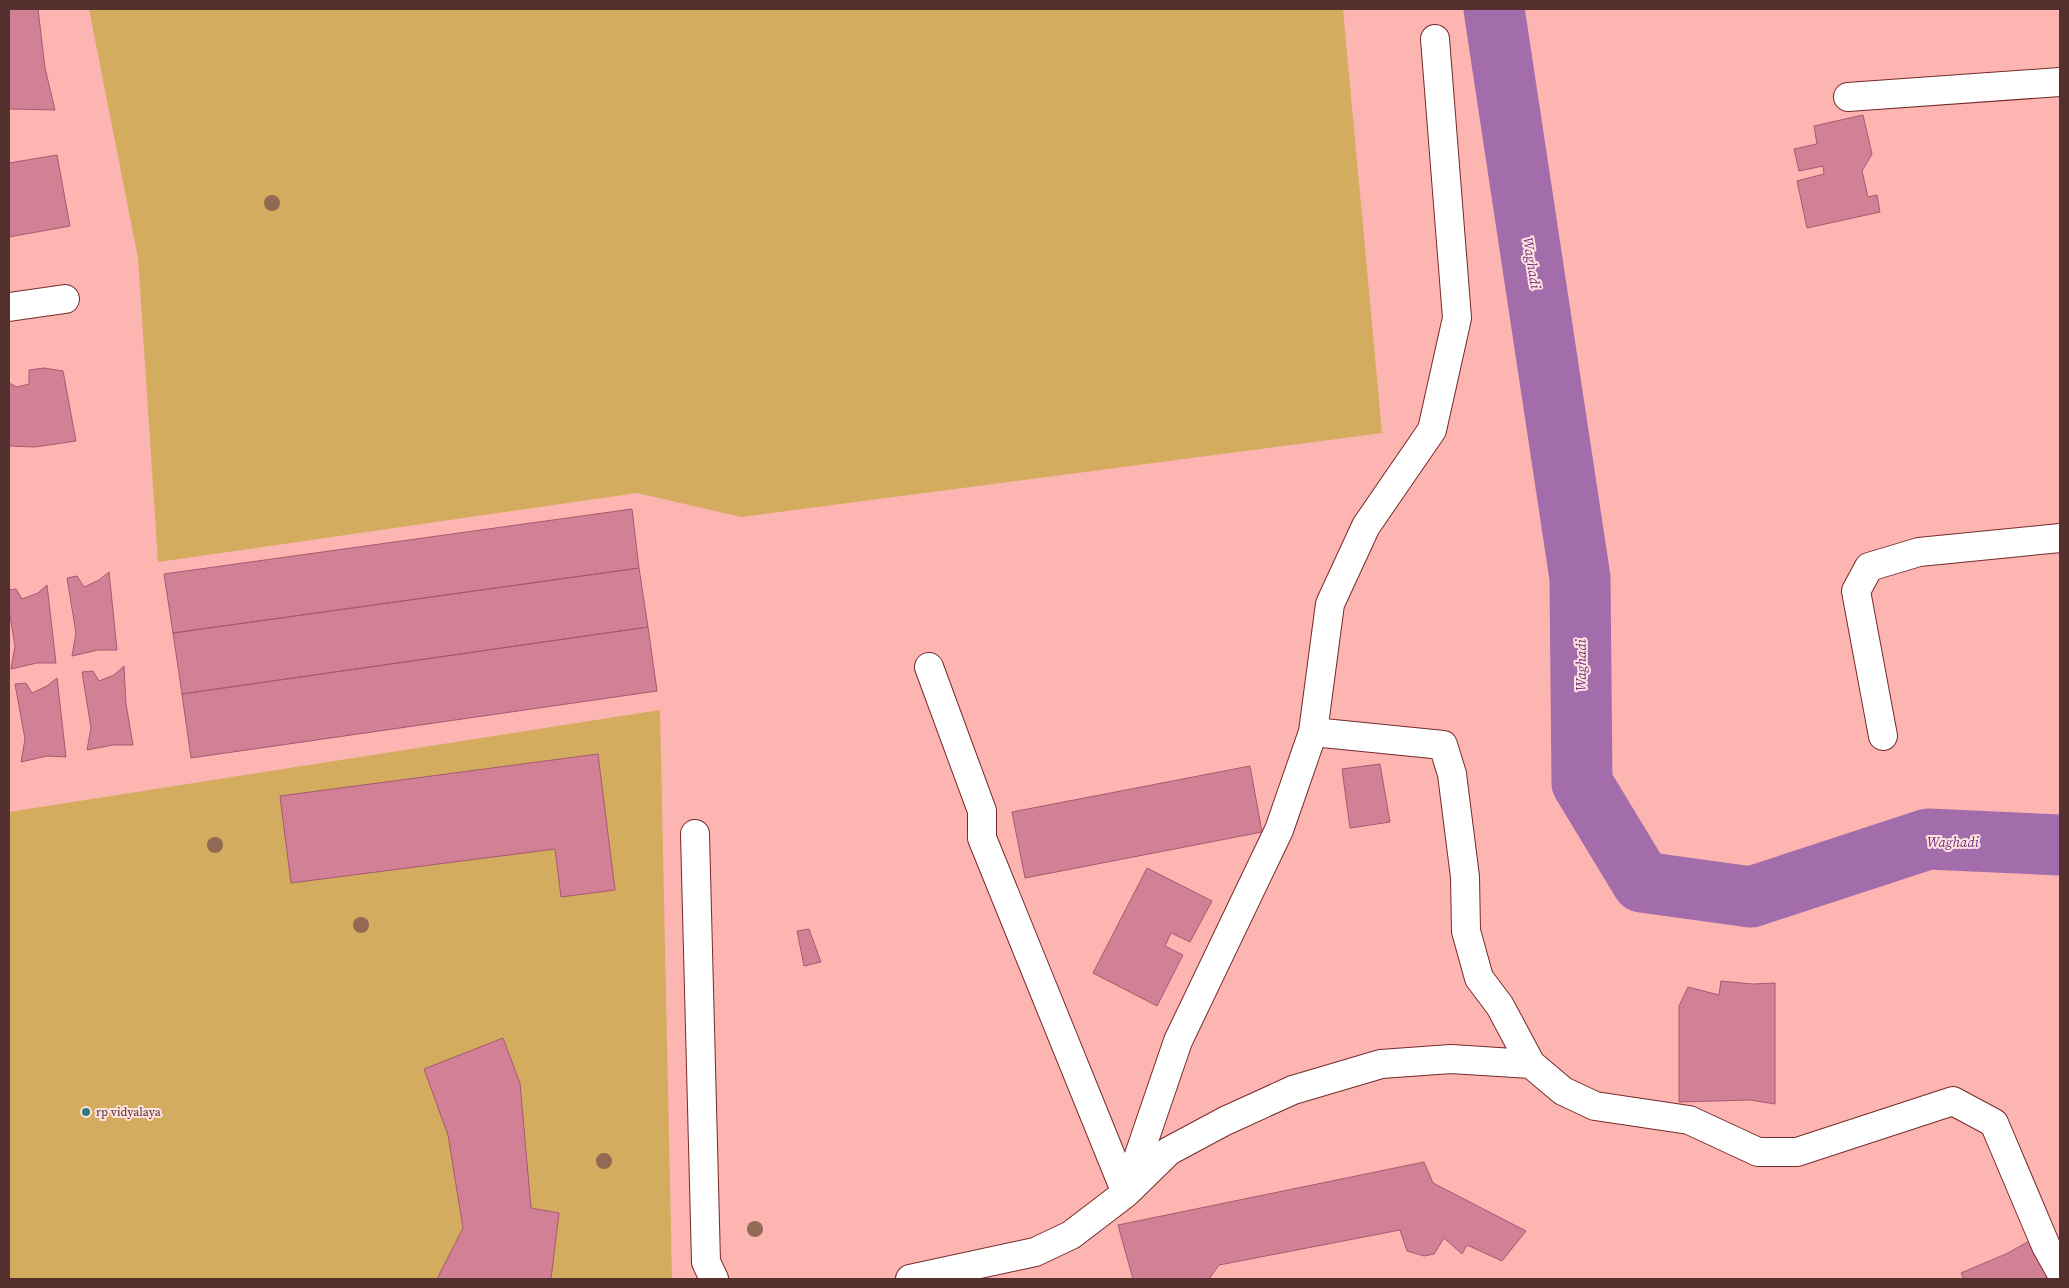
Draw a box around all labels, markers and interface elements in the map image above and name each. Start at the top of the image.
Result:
water label: Waghadi [1518,236,1546,291]
water label: Waghadi [1571,638,1591,691]
water label: Waghadi [1927,832,1980,852]
place label: rp vidyalaya [96,1104,162,1120]
marker: rp vidyalaya [80,1106,92,1118]

